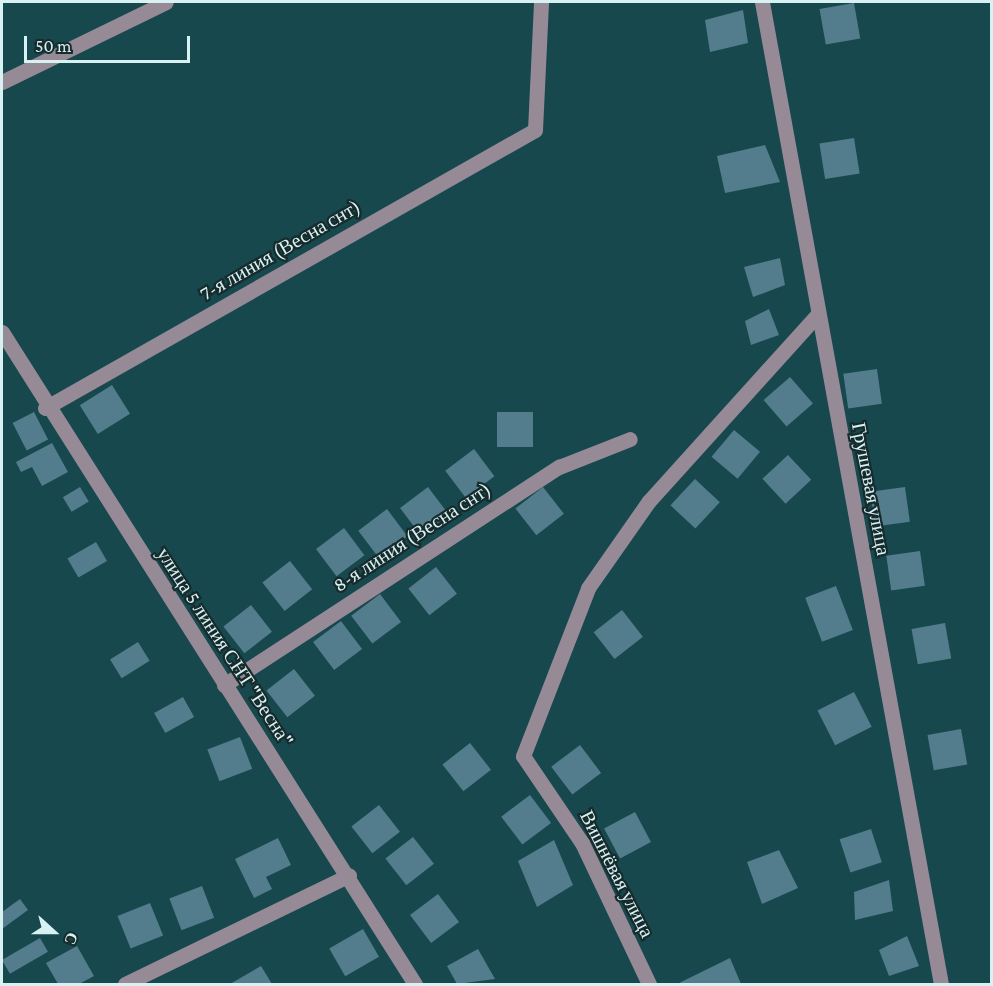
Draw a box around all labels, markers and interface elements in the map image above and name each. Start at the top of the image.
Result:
scale bar [27,24,194,62]
text: 50 m [35,36,72,56]
street label: 7-я линия (Весна снт) [195,194,365,306]
street label: Грушевая улица [846,421,896,557]
street label: 8-я линия (Весна снт) [329,477,495,597]
street label: улица 5 линия СНТ "Весна" [152,543,298,751]
street label: Вишнёвая улица [575,806,659,942]
north arrow [24,902,84,962]
text: С [61,930,81,947]

